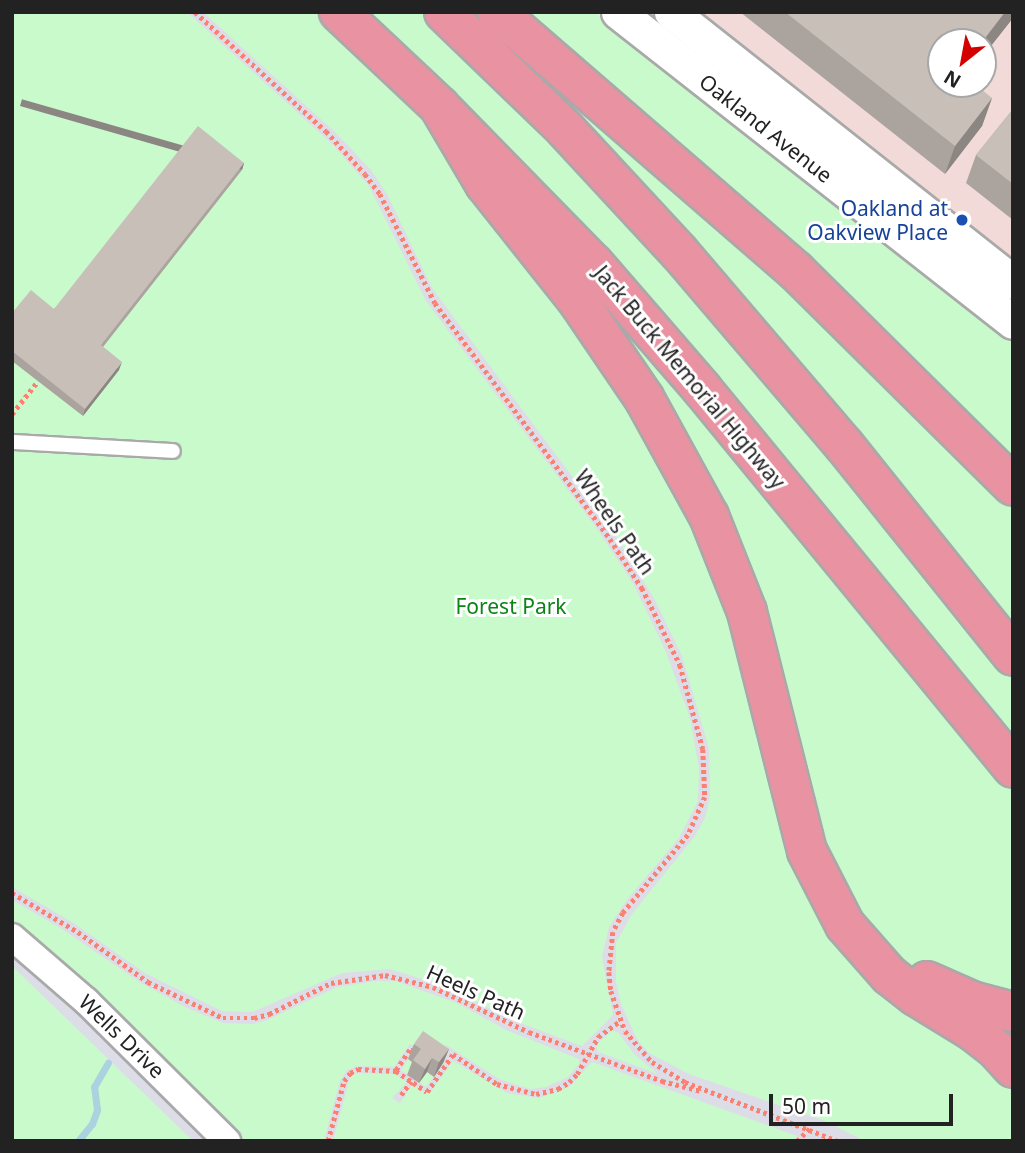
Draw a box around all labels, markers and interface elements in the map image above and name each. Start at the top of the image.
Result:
north arrow [927,28,997,98]
text: N [939,64,966,94]
street label: Oakland Avenue [695,68,837,188]
place label: Oakland at Oakview Place [807,195,948,245]
marker: Oakland at Oakview Place [954,212,970,228]
street label: Jack Buck Memorial Highway [589,260,791,494]
street label: Wheels Path [570,465,660,579]
park label: Forest Park [455,593,567,619]
street label: Heels Path [423,959,529,1025]
street label: Wells Drive [74,989,170,1083]
scale bar [773,1080,957,1124]
text: 50 m [782,1092,831,1120]

